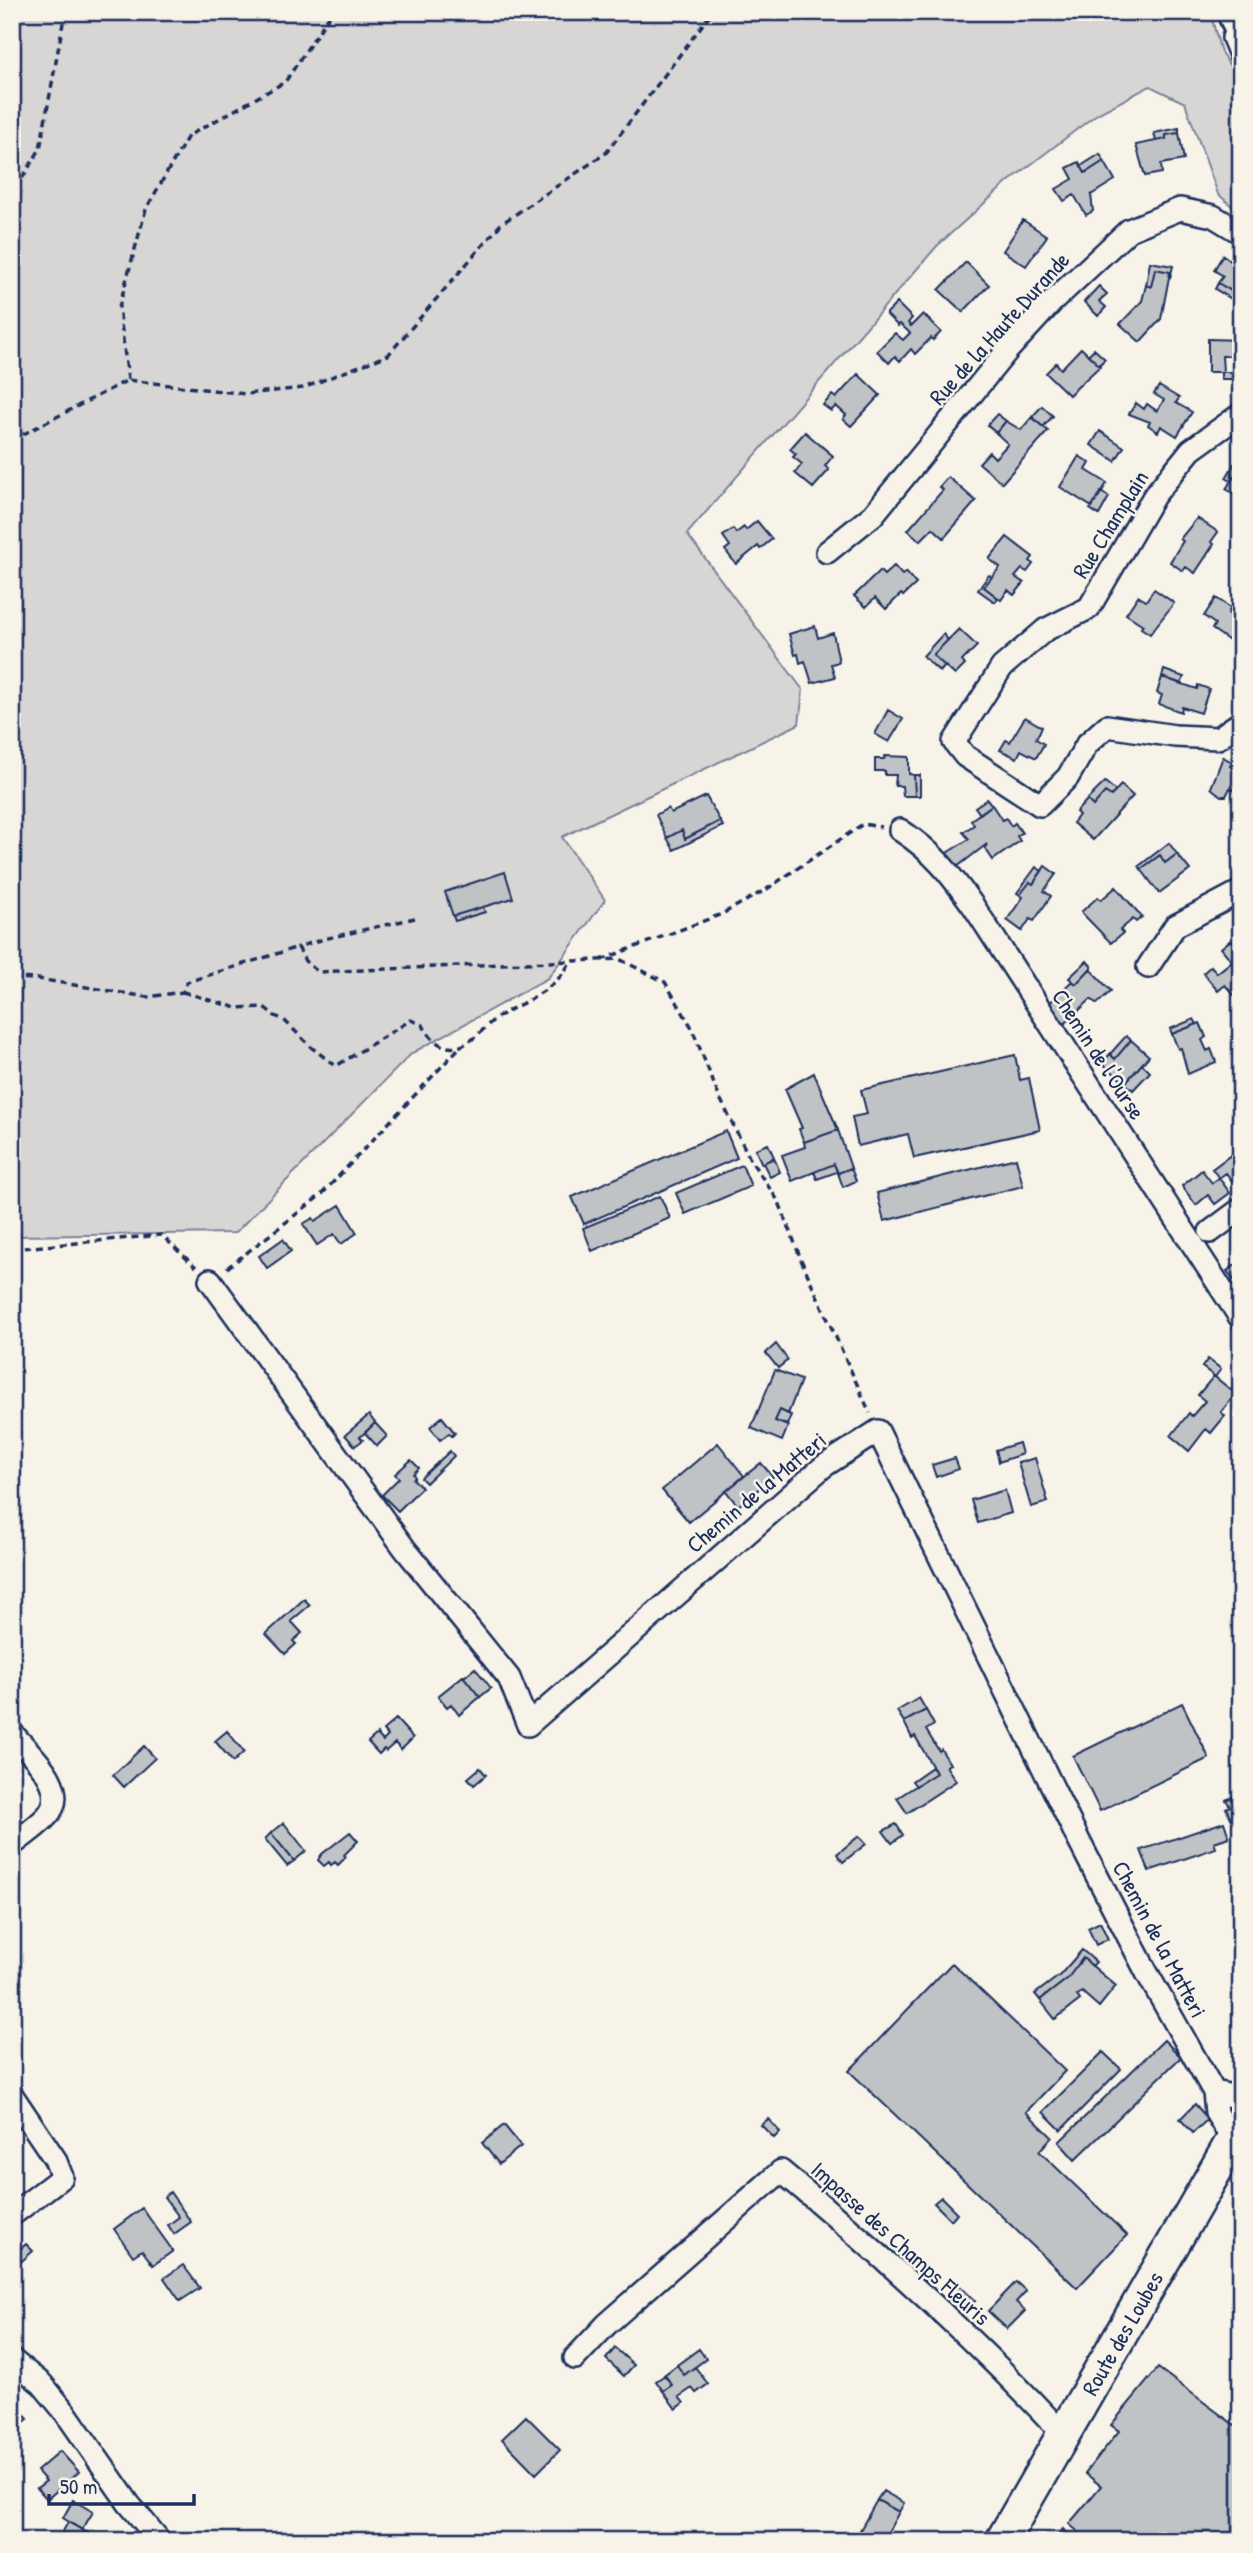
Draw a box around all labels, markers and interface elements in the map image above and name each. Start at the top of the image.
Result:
street label: Rue de la Haute Durande [922,245,1076,411]
street label: Rue Champlain [1065,464,1155,584]
street label: Chemin de l'Ourse [1045,983,1153,1125]
street label: Chemin de la Matteri [680,1424,832,1560]
street label: Chemin de la Matteri [1106,1855,1214,2023]
street label: Impasse des Champs Fleuris [805,2154,997,2332]
street label: Route des Loubes [1074,2265,1170,2401]
scale bar [49,2462,194,2506]
text: 50 m [60,2472,97,2501]

